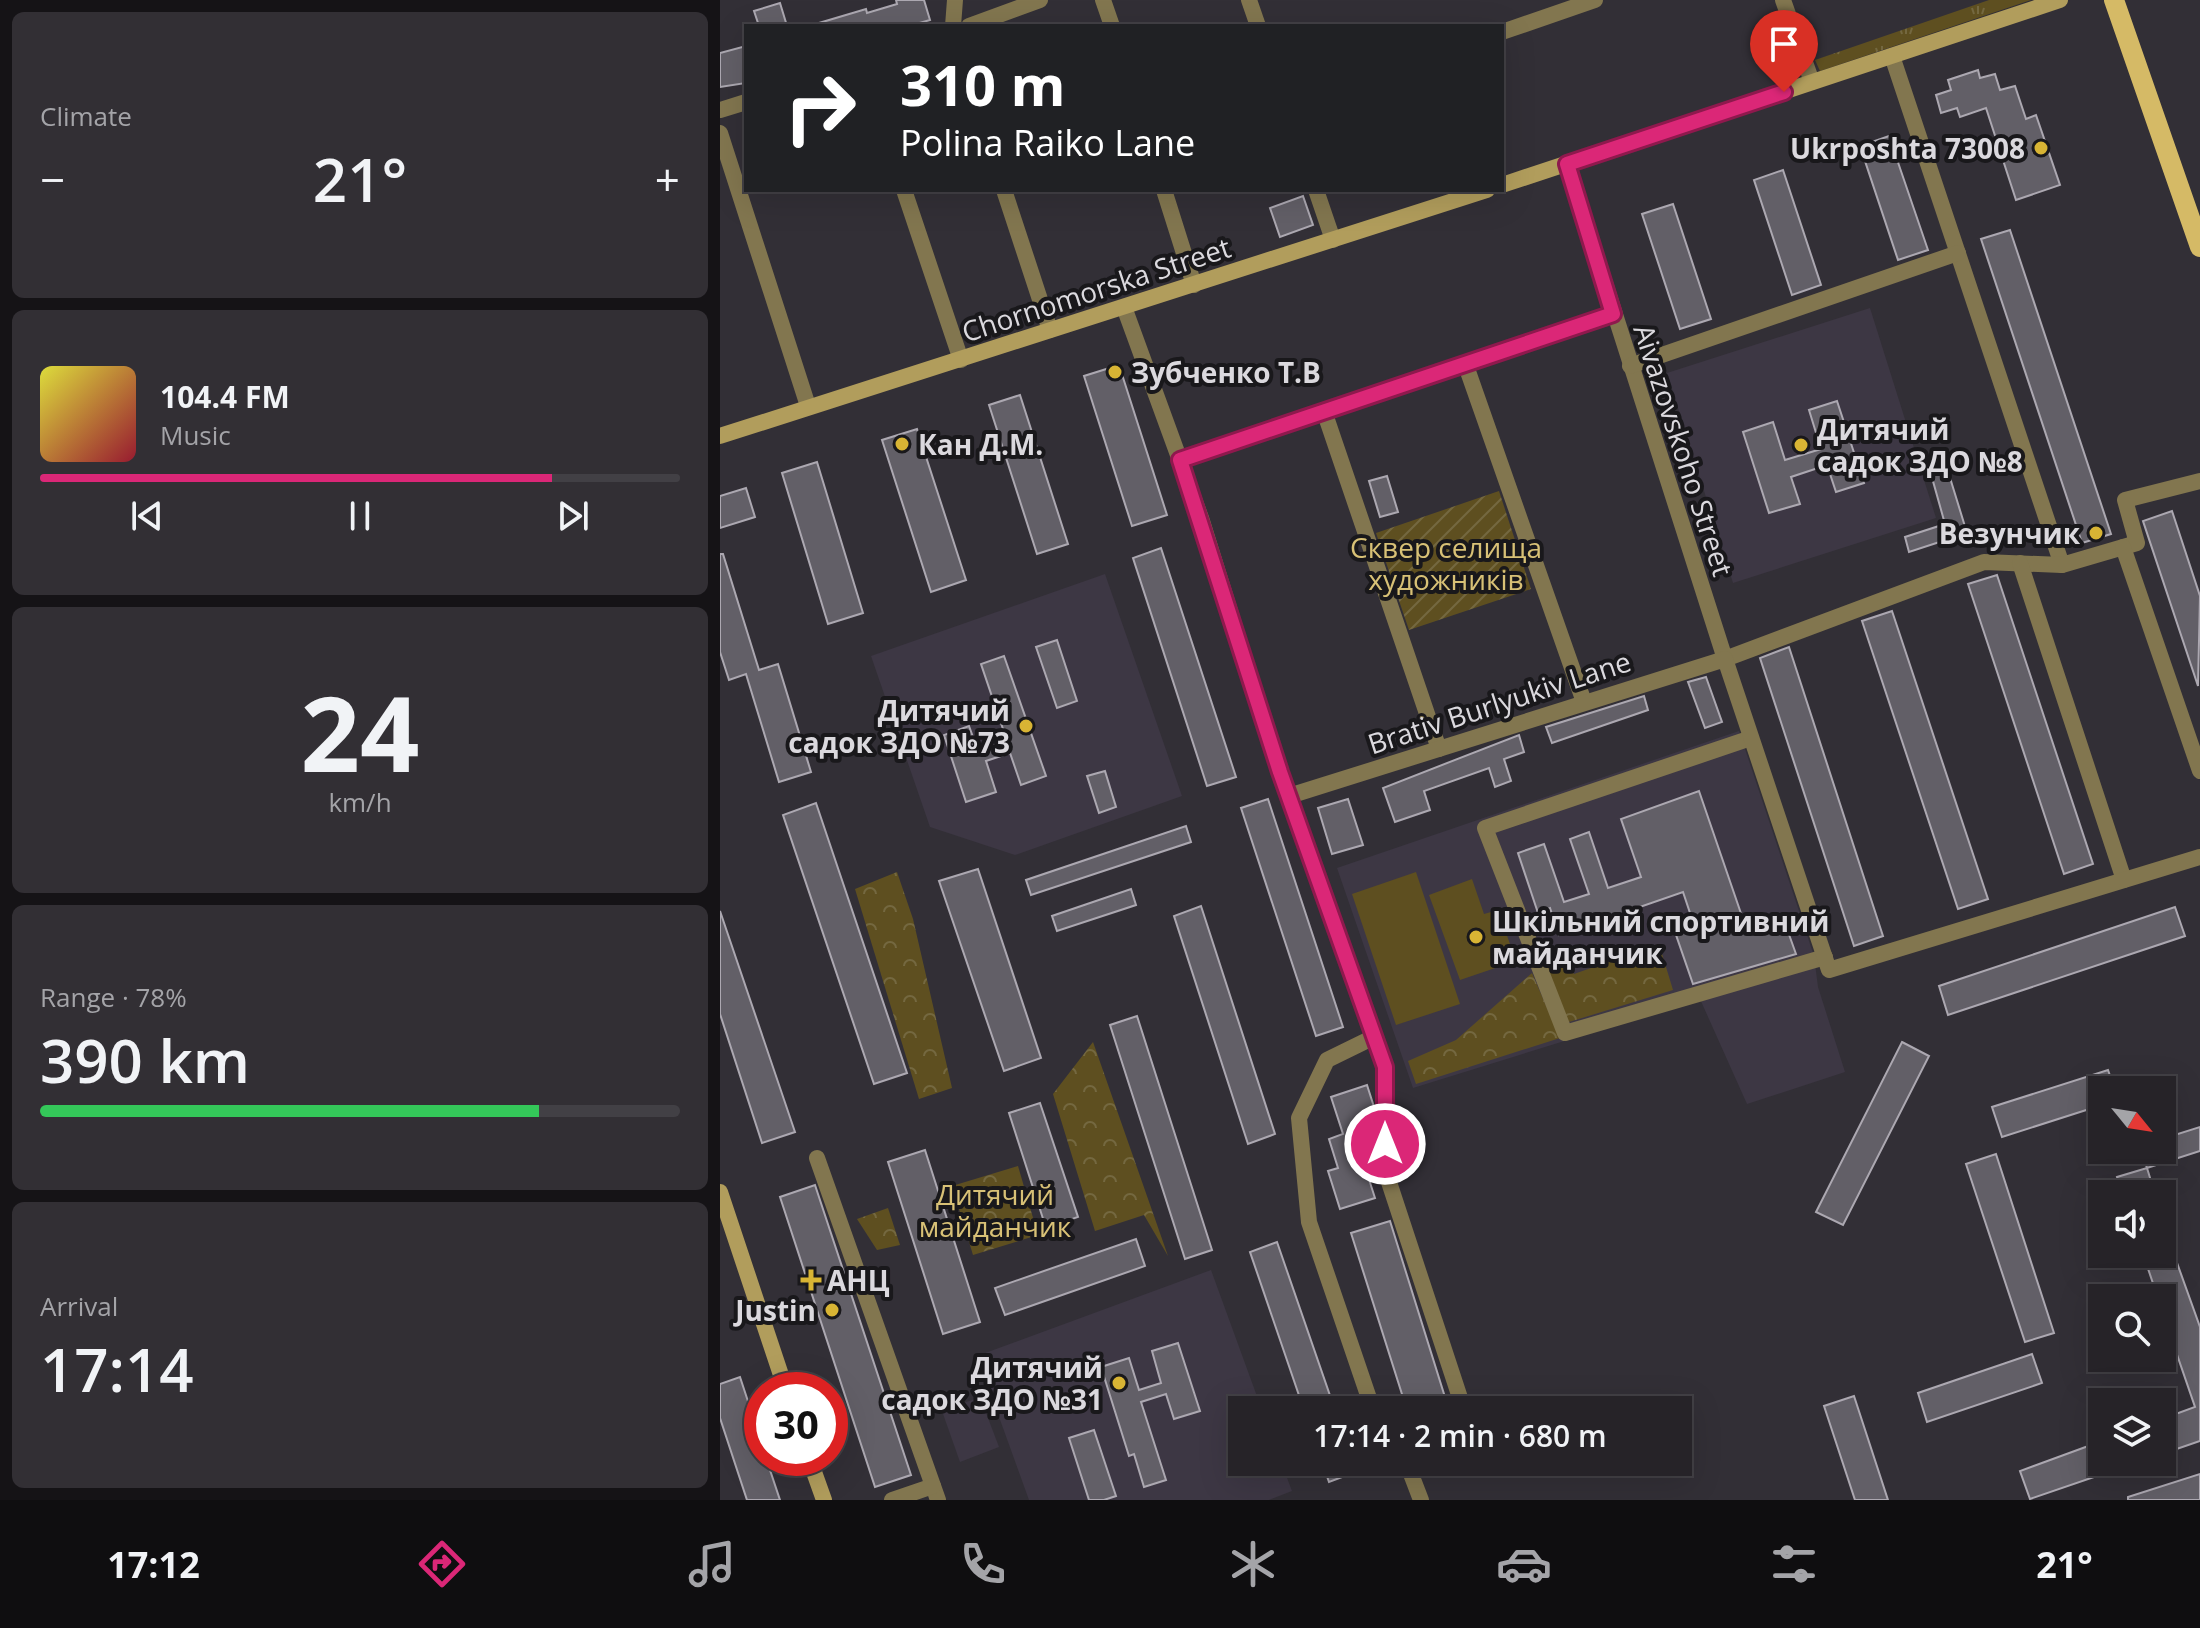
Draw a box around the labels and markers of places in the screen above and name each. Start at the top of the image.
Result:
pin [1750,10,1818,92]
place label: Ukrposhta 73008 [1790,129,2025,167]
marker: Ukrposhta 73008 [2032,139,2050,157]
place label: Зубченко Т.В [1131,353,1321,391]
marker: Зубченко Т.В [1106,363,1124,381]
place label: Дитячий садок ЗДО №8 [1817,410,2023,480]
place label: Кан Д.М. [918,425,1043,463]
marker: Кан Д.М. [893,435,911,453]
marker: Дитячий садок ЗДО №8 [1792,436,1810,454]
place label: Везунчик [1939,514,2081,552]
marker: Везунчик [2087,524,2105,542]
place label: Дитячий садок ЗДО №73 [788,691,1010,761]
marker: Дитячий садок ЗДО №73 [1017,717,1035,735]
place label: Шкільний спортивний майданчик [1492,902,1829,972]
marker: Шкільний спортивний майданчик [1467,928,1485,946]
place label: АНЦ [827,1261,890,1299]
marker: АНЦ [802,1271,820,1289]
place label: Justin [732,1291,816,1329]
marker: Justin [823,1301,841,1319]
place label: Дитячий садок ЗДО №31 [881,1348,1103,1418]
marker: Дитячий садок ЗДО №31 [1110,1374,1128,1392]

